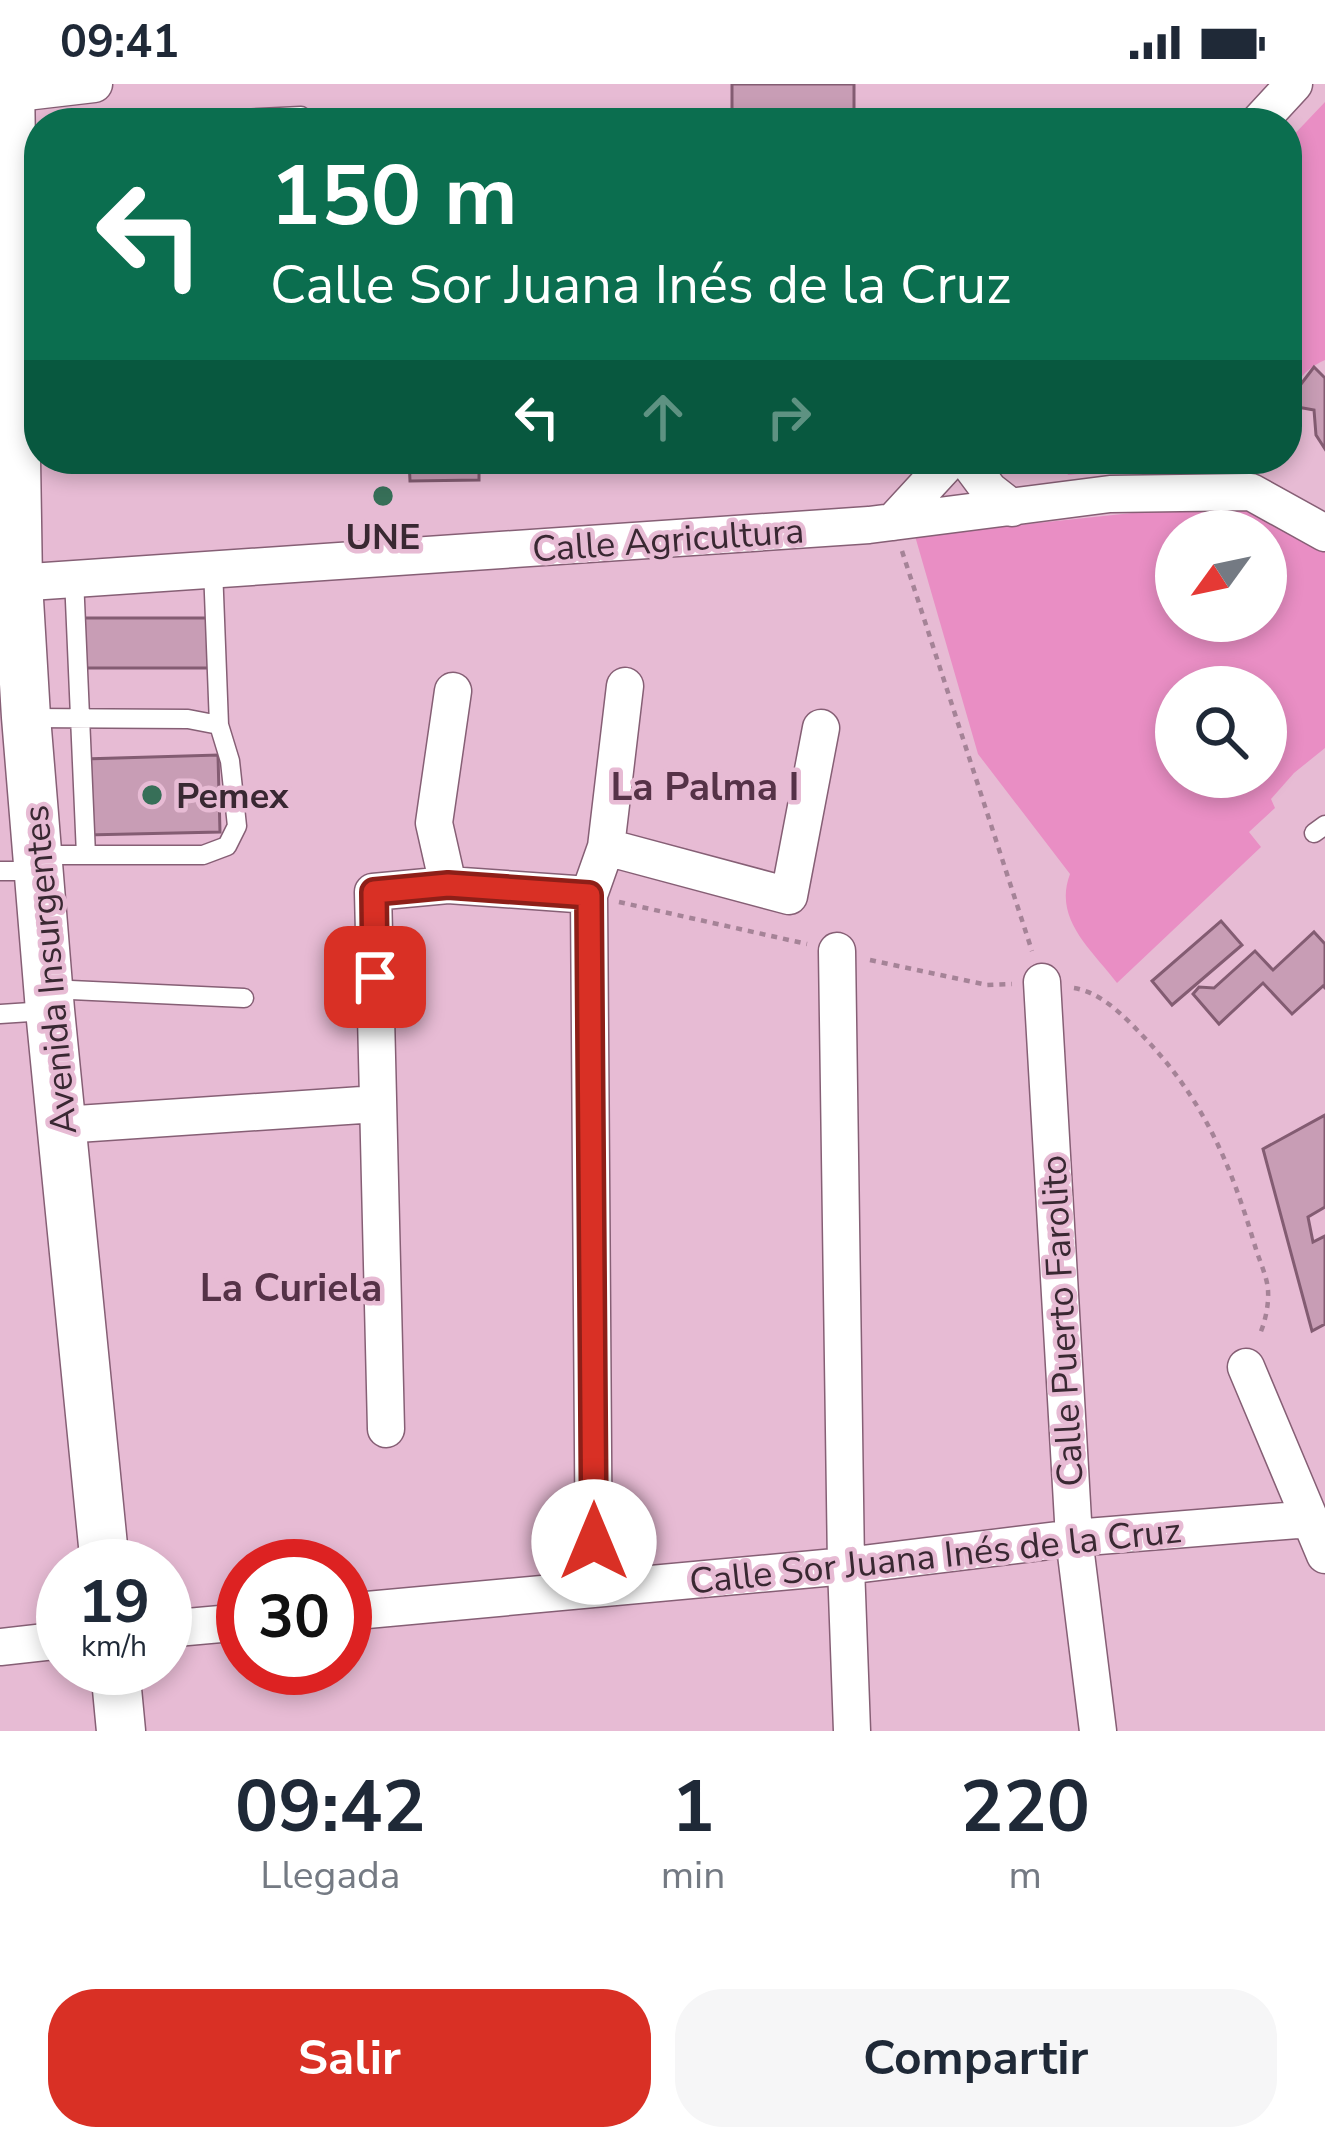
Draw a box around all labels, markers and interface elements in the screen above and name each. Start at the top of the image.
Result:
text: 09:41 [60,12,179,73]
text: 150 m [270,139,518,254]
icon: left [72,156,228,312]
text: Calle Sor Juana Inés de la Cruz [270,248,1011,322]
icon: left [504,384,570,450]
icon: ahead [630,384,696,450]
icon: right [756,384,822,450]
marker: UNE [370,483,396,509]
street label: Calle Agricultura [531,507,806,574]
north arrow [1155,510,1287,642]
map controls [1155,510,1287,798]
place label: UNE [346,513,421,562]
button: search [1155,666,1287,798]
district label: La Palma I [610,761,800,814]
place label: Pemex [176,772,289,821]
marker: Pemex [139,782,165,808]
street label: Avenida Insurgentes [12,803,89,1137]
pin [324,926,426,1028]
icon: arrive [342,944,408,1010]
street label: Calle Puerto Farolito [1029,1154,1096,1488]
district label: La Curiela [200,1262,382,1315]
position arrow [531,1479,657,1605]
street label: Calle Sor Juana Inés de la Cruz [687,1506,1183,1607]
speed limit sign: 30 [216,1539,372,1695]
text: 19 [78,1561,150,1643]
text: km/h [81,1626,147,1667]
text: 09:42 [235,1758,426,1856]
text: 1 [671,1758,715,1856]
text: 220 [960,1758,1090,1856]
text: Llegada [260,1849,400,1902]
text: min [661,1849,725,1902]
text: m [1008,1849,1042,1902]
button: Salir [48,1989,651,2127]
button: Compartir [675,1989,1277,2127]

